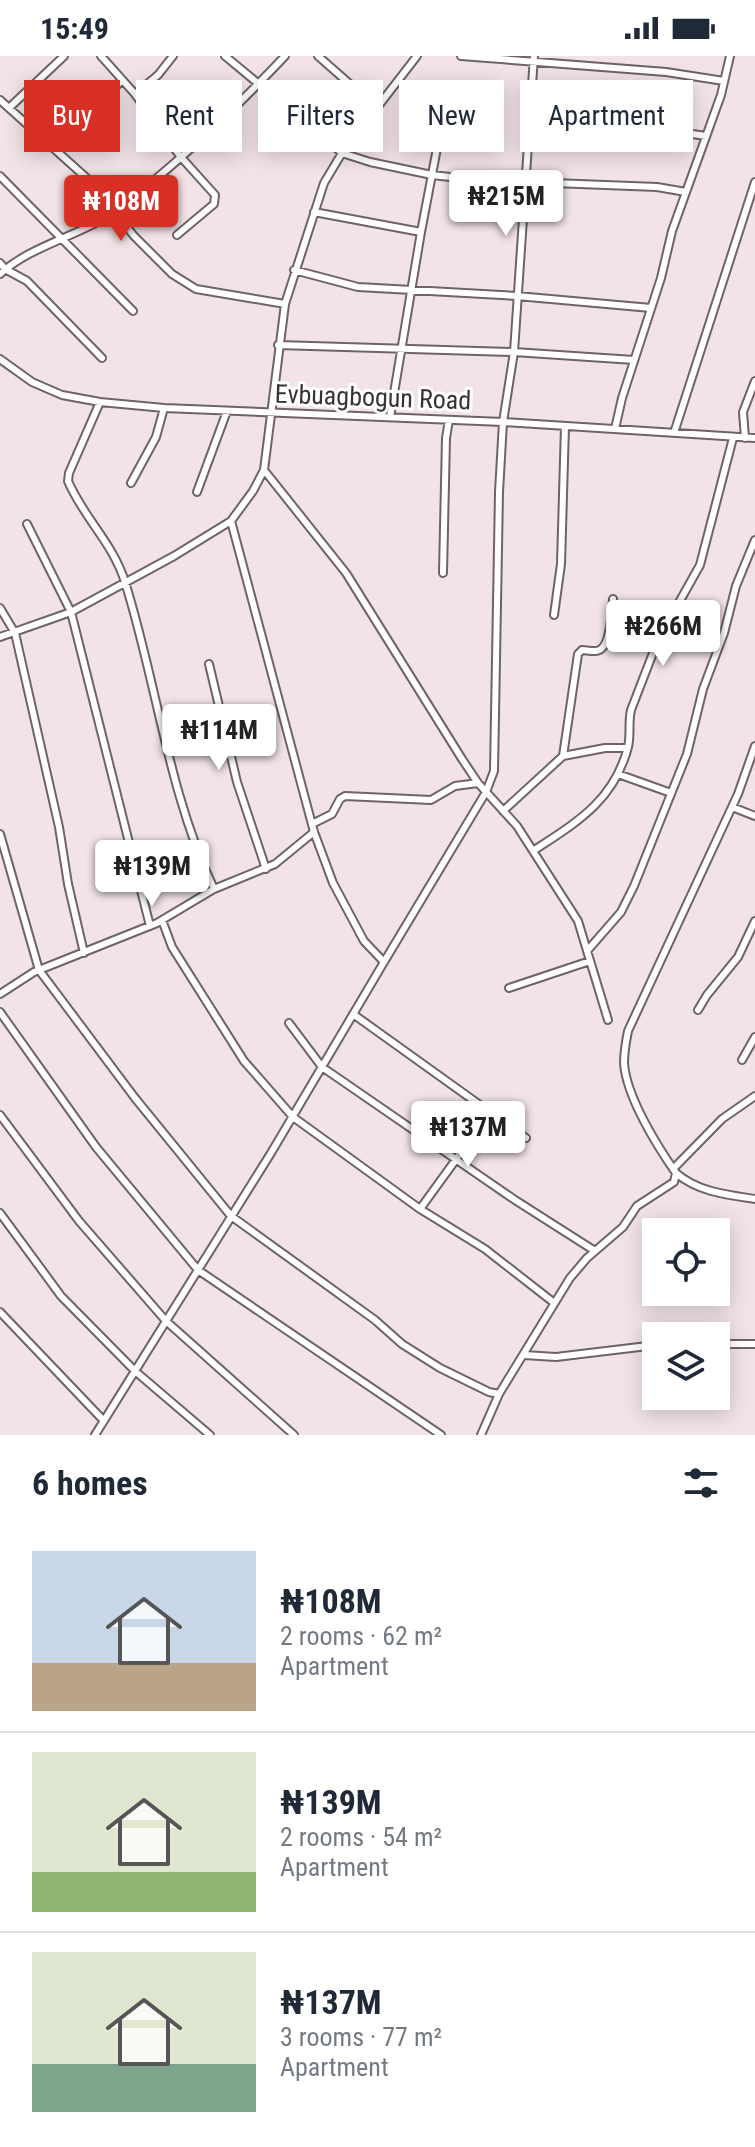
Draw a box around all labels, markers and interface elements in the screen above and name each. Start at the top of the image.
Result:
text: 15:49 [40,11,109,46]
chip: Buy [24,80,120,152]
chip: Rent [136,80,242,152]
chip: Filters [258,80,383,152]
chip: New [399,80,504,152]
chip: Apartment [520,80,693,152]
pin: ₦215M [450,170,562,238]
pin: ₦108M [65,175,177,243]
text: ₦215M [467,181,545,211]
text: ₦108M [82,186,160,216]
street label: Evbuagbogun Road [274,379,472,415]
pin: ₦266M [607,600,719,668]
text: ₦266M [624,611,702,641]
pin: ₦114M [163,704,275,772]
text: ₦114M [180,715,258,745]
pin: ₦139M [96,840,208,908]
text: ₦139M [113,851,191,881]
pin: ₦137M [412,1101,524,1169]
text: ₦137M [429,1112,507,1142]
map controls [642,1218,730,1410]
button: locate [642,1218,730,1306]
button: layers [642,1322,730,1410]
icon: filters [679,1461,723,1505]
text: 6 homes [32,1463,148,1503]
text: ₦108M [280,1581,382,1621]
icon: home [96,1583,192,1679]
text: 2 rooms · 62 m² [280,1621,442,1651]
text: Apartment [280,1651,389,1681]
text: ₦139M [280,1782,382,1822]
icon: home [96,1784,192,1880]
text: 2 rooms · 54 m² [280,1822,442,1852]
text: Apartment [280,1852,389,1882]
text: ₦137M [280,1982,382,2022]
icon: home [96,1984,192,2080]
text: 3 rooms · 77 m² [280,2022,442,2052]
text: Apartment [280,2052,389,2082]

